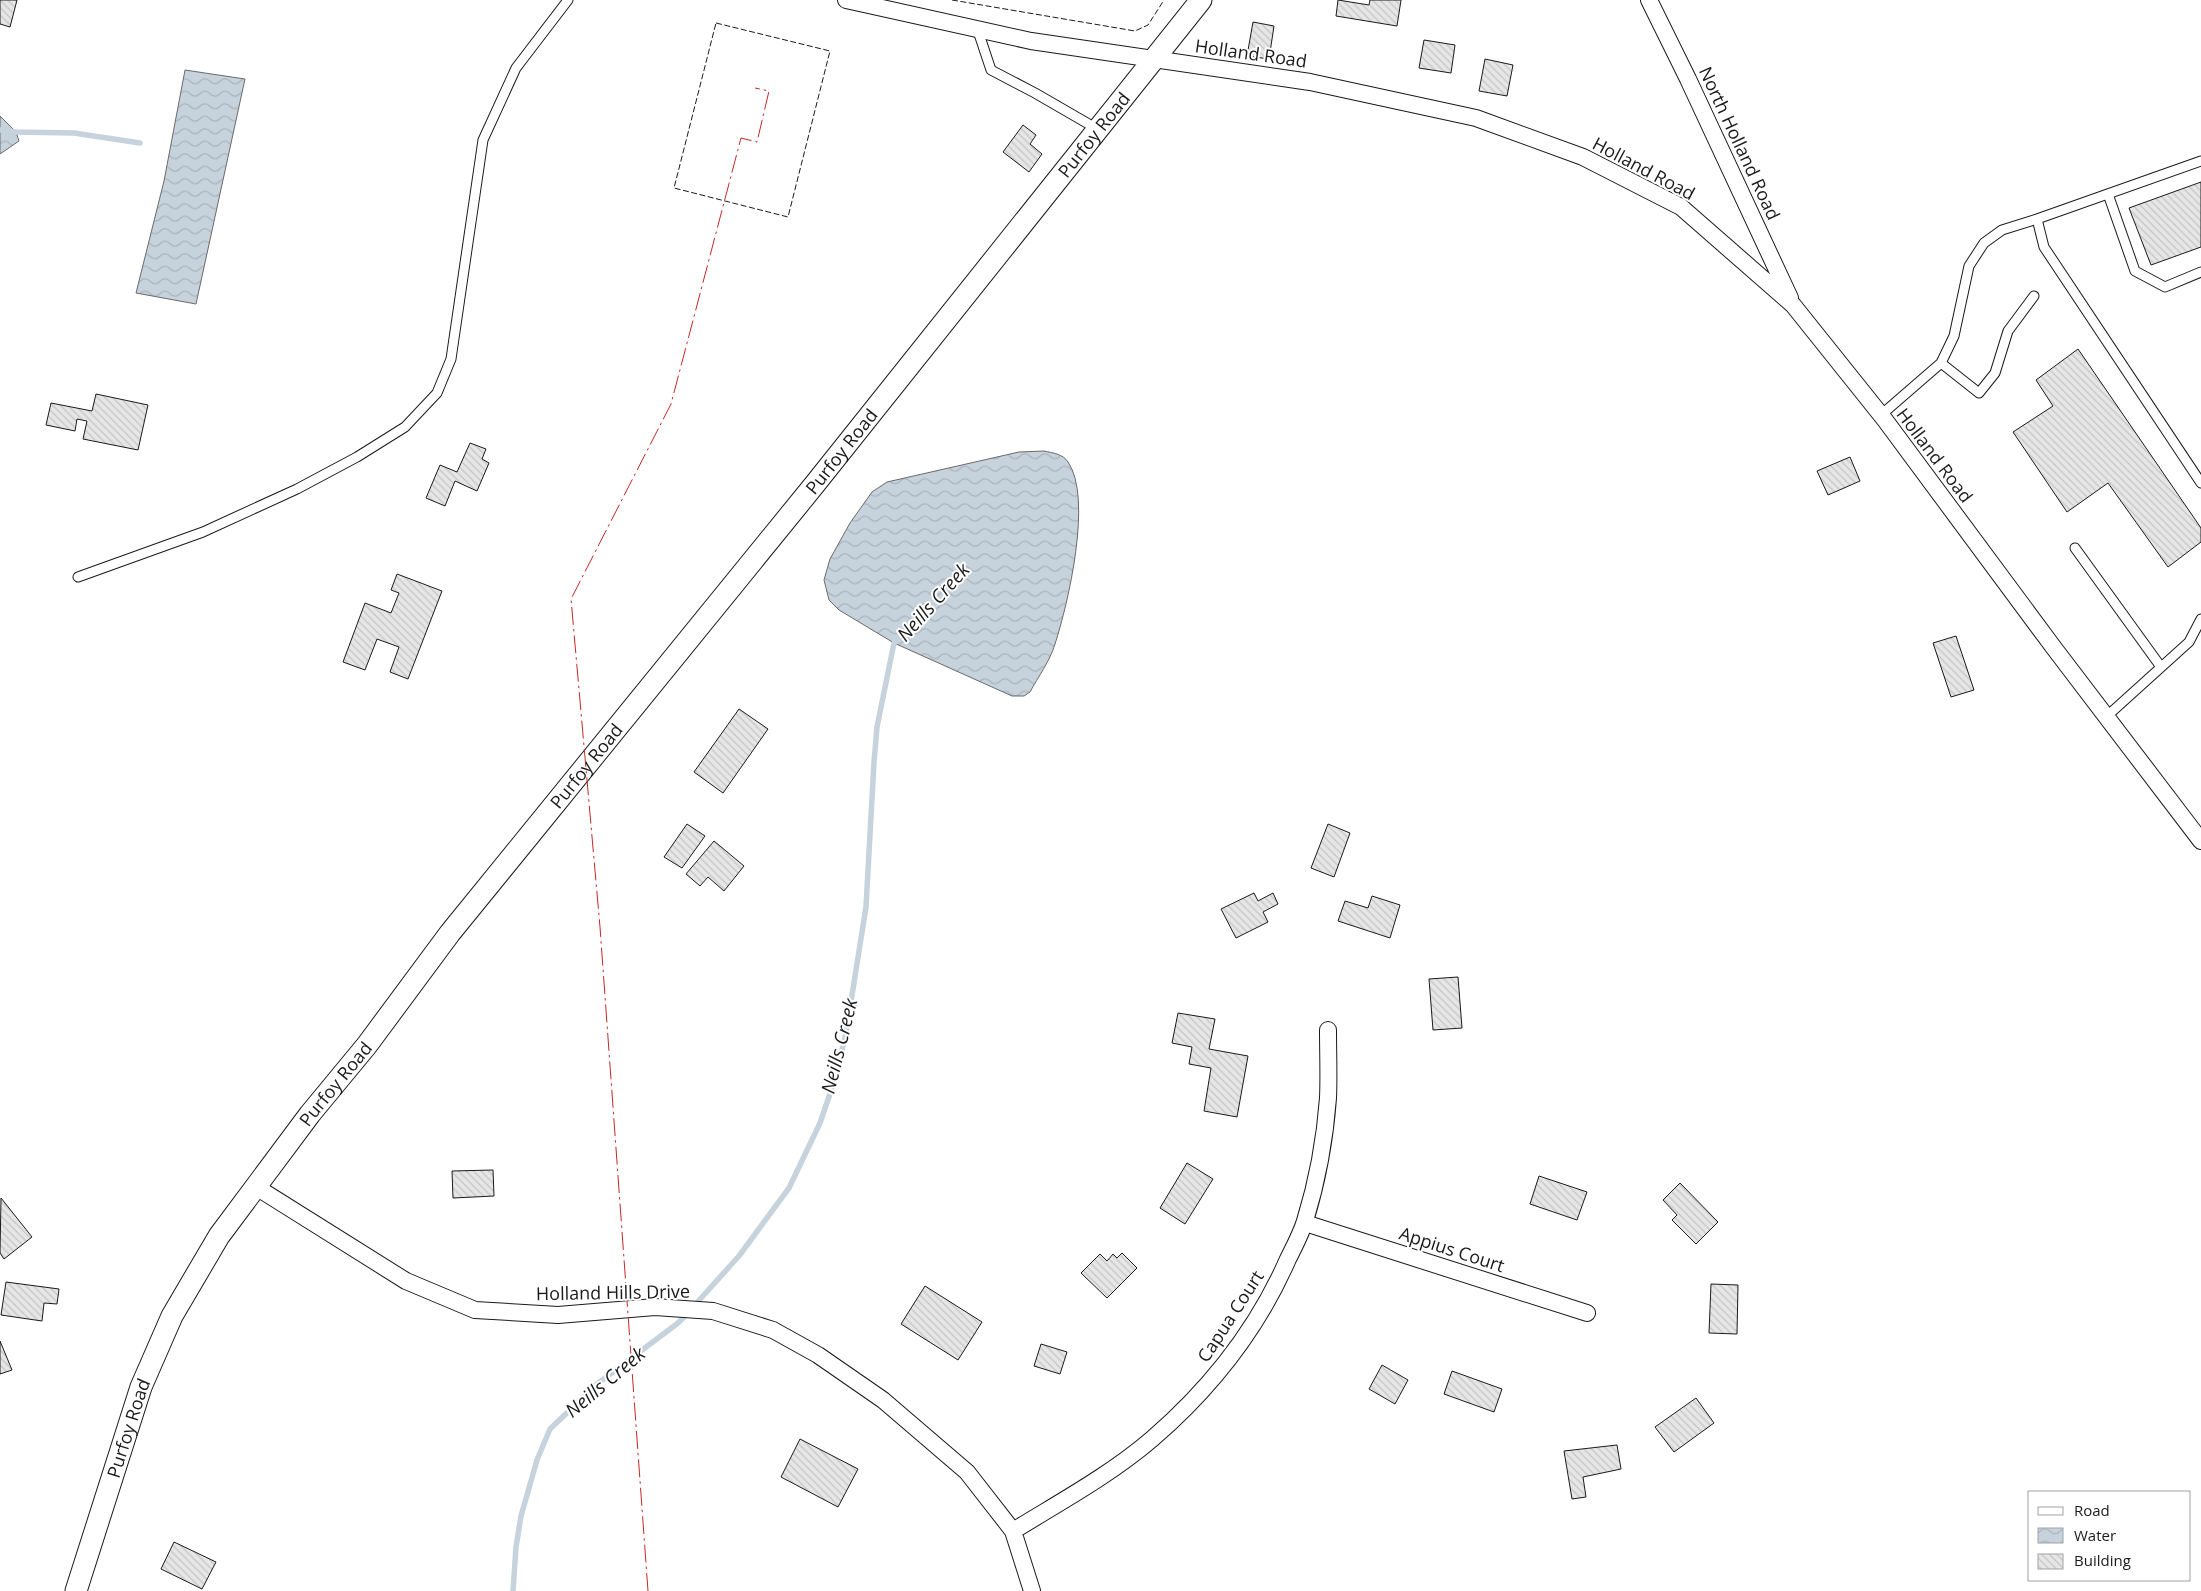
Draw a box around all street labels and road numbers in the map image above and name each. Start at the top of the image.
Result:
street label: Holland Road [1193,33,1309,73]
street label: North Holland Road [1694,62,1786,224]
street label: Purfoy Road [1052,87,1135,182]
street label: Holland Road [1589,131,1699,205]
street label: Holland Road [1891,403,1979,507]
street label: Purfoy Road [800,404,883,499]
street label: Purfoy Road [544,718,628,813]
street label: Purfoy Road [293,1036,377,1131]
street label: Appius Court [1396,1221,1508,1277]
street label: Capua Court [1191,1265,1269,1367]
street label: Holland Hills Drive [536,1279,690,1305]
street label: Purfoy Road [101,1375,155,1481]

